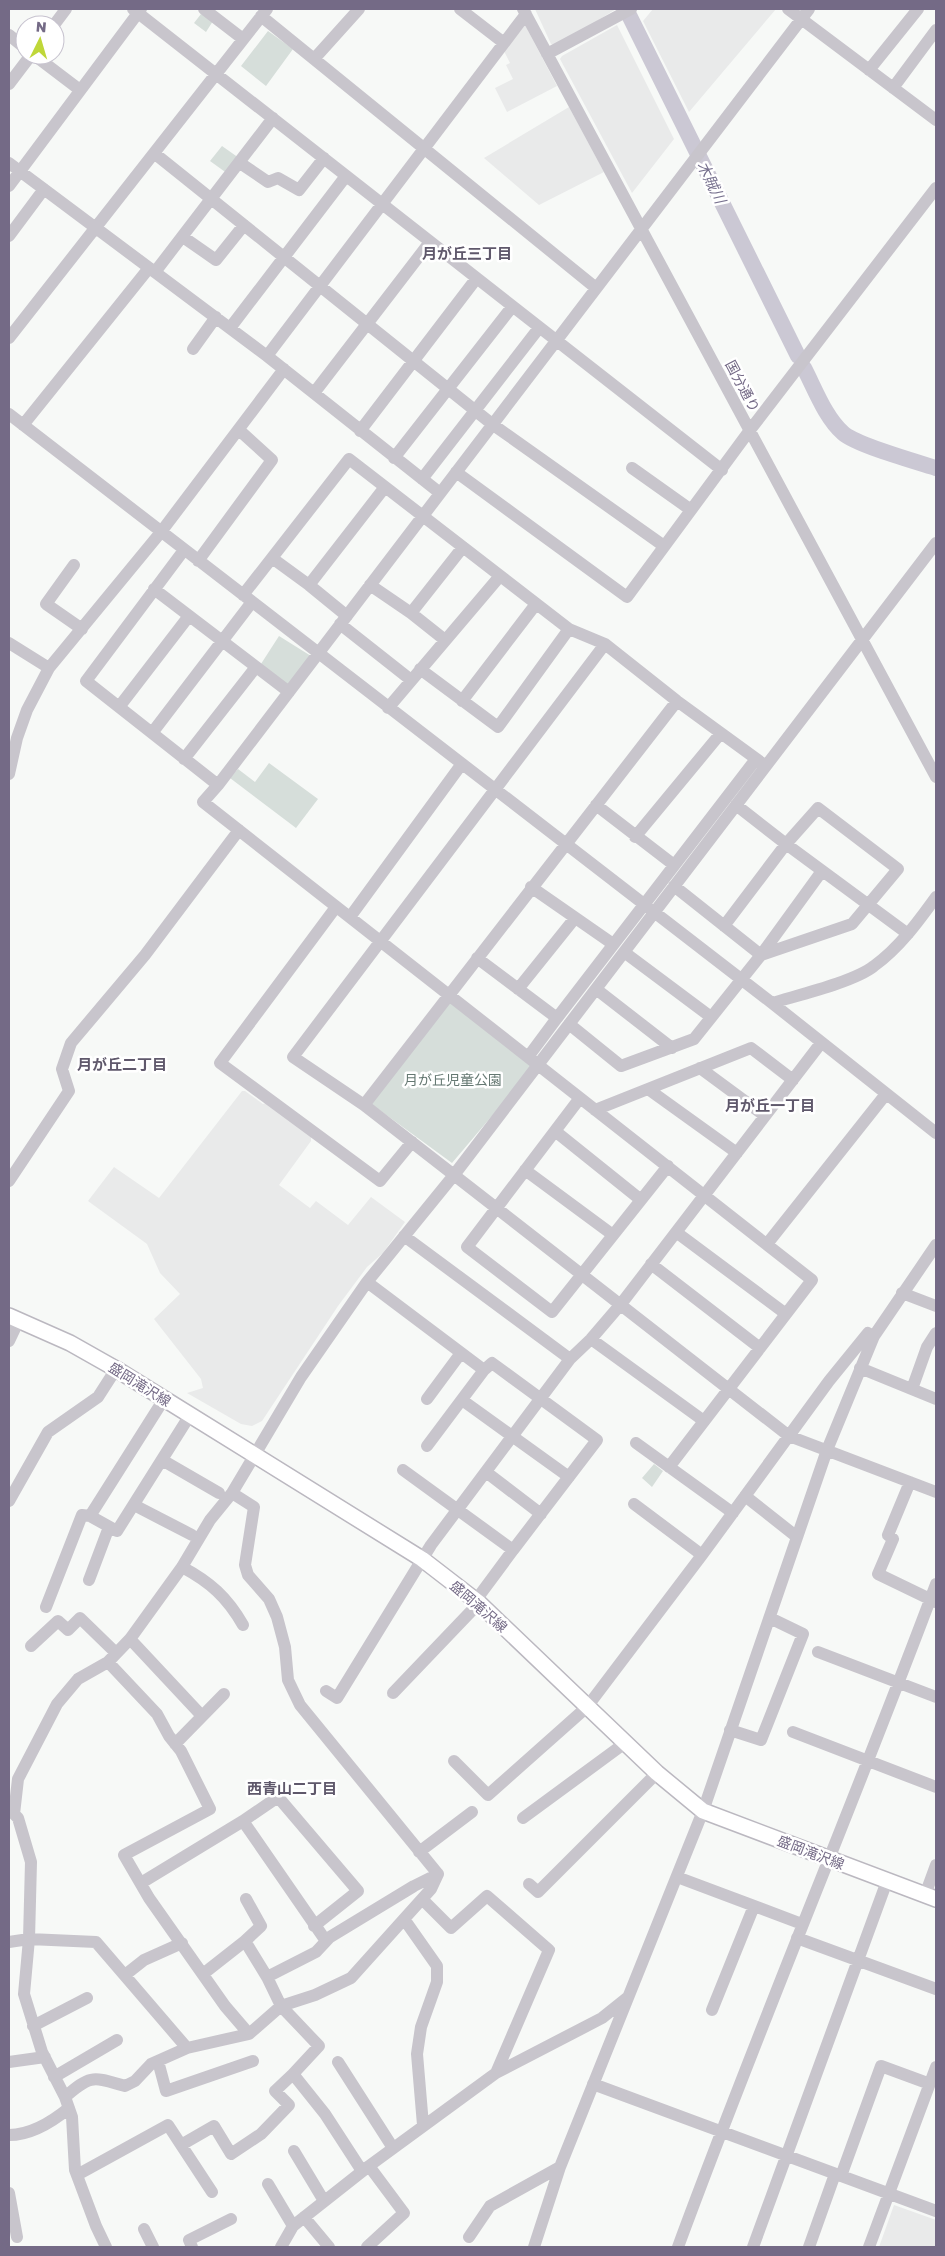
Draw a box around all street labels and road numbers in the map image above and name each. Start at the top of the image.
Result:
street label: 国分通り [722,357,764,415]
street label: 盛岡滝沢線 [106,1358,174,1410]
street label: 盛岡滝沢線 [447,1577,511,1635]
street label: 盛岡滝沢線 [775,1832,847,1872]

